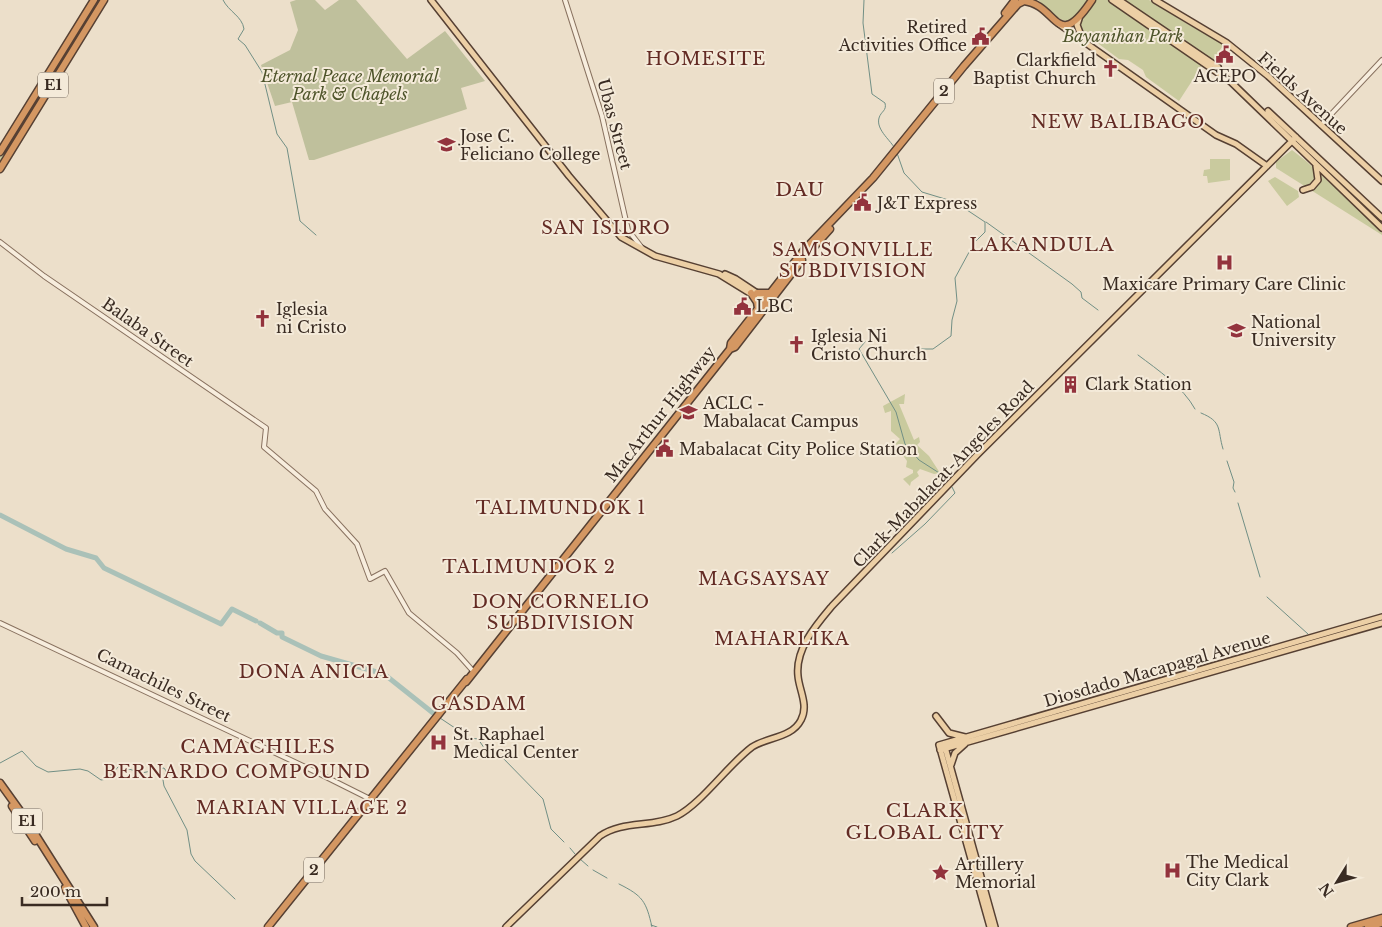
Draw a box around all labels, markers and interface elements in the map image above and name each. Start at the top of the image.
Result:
place label: Retired Activities Office [838,17,967,55]
public building icon: Retired Activities Office [971,26,991,46]
park label: Bayanihan Park [1062,26,1183,46]
public building icon: ACEPO [1215,45,1235,65]
district label: HOMESITE [646,48,766,70]
street label: Fields Avenue [1254,48,1352,138]
place label: Clarkfield Baptist Church [973,50,1096,88]
church icon: Clarkfield Baptist Church [1100,59,1120,79]
park label: Eternal Peace Memorial Park & Chapels [260,66,440,104]
place label: ACEPO [1193,66,1256,86]
road number: E1 [38,72,68,98]
street label: Ubas Street [593,76,637,172]
road number: 2 [934,78,954,104]
district label: NEW BALIBAGO [1031,111,1205,133]
place label: Jose C. Feliciano College [458,126,600,164]
school or university icon: Jose C. Feliciano College [436,135,456,155]
district label: DAU [775,178,825,201]
public building icon: J&T Express [853,193,873,213]
place label: J&T Express [875,193,977,213]
district label: SAN ISIDRO [541,217,671,239]
district label: LAKANDULA [969,233,1115,256]
district label: SAMSONVILLE SUBDIVISION [772,239,934,282]
hospital icon: Maxicare Primary Care Clinic [1214,252,1234,272]
place label: Maxicare Primary Care Clinic [1102,274,1346,294]
street label: Balaba Street [98,293,198,371]
public building icon: LBC [732,296,752,316]
place label: LBC [756,296,793,316]
place label: Iglesia ni Cristo [276,299,347,337]
church icon: Iglesia ni Cristo [252,308,272,328]
place label: National University [1251,312,1337,350]
school or university icon: National University [1227,321,1247,341]
place label: Iglesia Ni Cristo Church [811,326,927,364]
church icon: Iglesia Ni Cristo Church [787,335,807,355]
street label: MacArthur Highway [601,341,720,486]
building icon: Clark Station [1061,374,1081,394]
place label: Clark Station [1085,374,1192,394]
street label: Clark-Mabalacat-Angeles Road [848,376,1038,572]
place label: ACLC - Mabalacat Campus [702,393,859,431]
school or university icon: ACLC - Mabalacat Campus [679,402,699,422]
public building icon: Mabalacat City Police Station [655,439,675,459]
place label: Mabalacat City Police Station [679,439,918,459]
district label: TALIMUNDOK 1 [476,497,646,519]
district label: TALIMUNDOK 2 [442,556,616,578]
district label: MAGSAYSAY [698,568,830,590]
district label: DON CORNELIO SUBDIVISION [472,591,650,634]
street label: Diosdado Macapagal Avenue [1041,627,1273,711]
district label: MAHARLIKA [714,628,850,650]
street label: Camachiles Street [93,644,235,726]
district label: DONA ANICIA [239,661,389,683]
district label: GASDAM [431,693,527,715]
place label: St. Raphael Medical Center [453,724,579,762]
hospital icon: St. Raphael Medical Center [429,733,449,753]
district label: CAMACHILES [180,735,336,758]
district label: BERNARDO COMPOUND [103,761,371,783]
district label: MARIAN VILLAGE 2 [196,797,408,819]
district label: CLARK GLOBAL CITY [846,799,1004,844]
road number: E1 [12,808,42,834]
place label: The Medical City Clark [1186,852,1289,890]
place label: Artillery Memorial [954,854,1036,892]
north arrow [1312,857,1362,907]
road number: 2 [304,858,324,882]
hospital icon: The Medical City Clark [1162,861,1182,881]
place icon: Artillery Memorial [931,863,951,883]
scale bar [22,874,108,906]
text: N [1315,879,1338,900]
text: 200 m [30,882,81,901]

